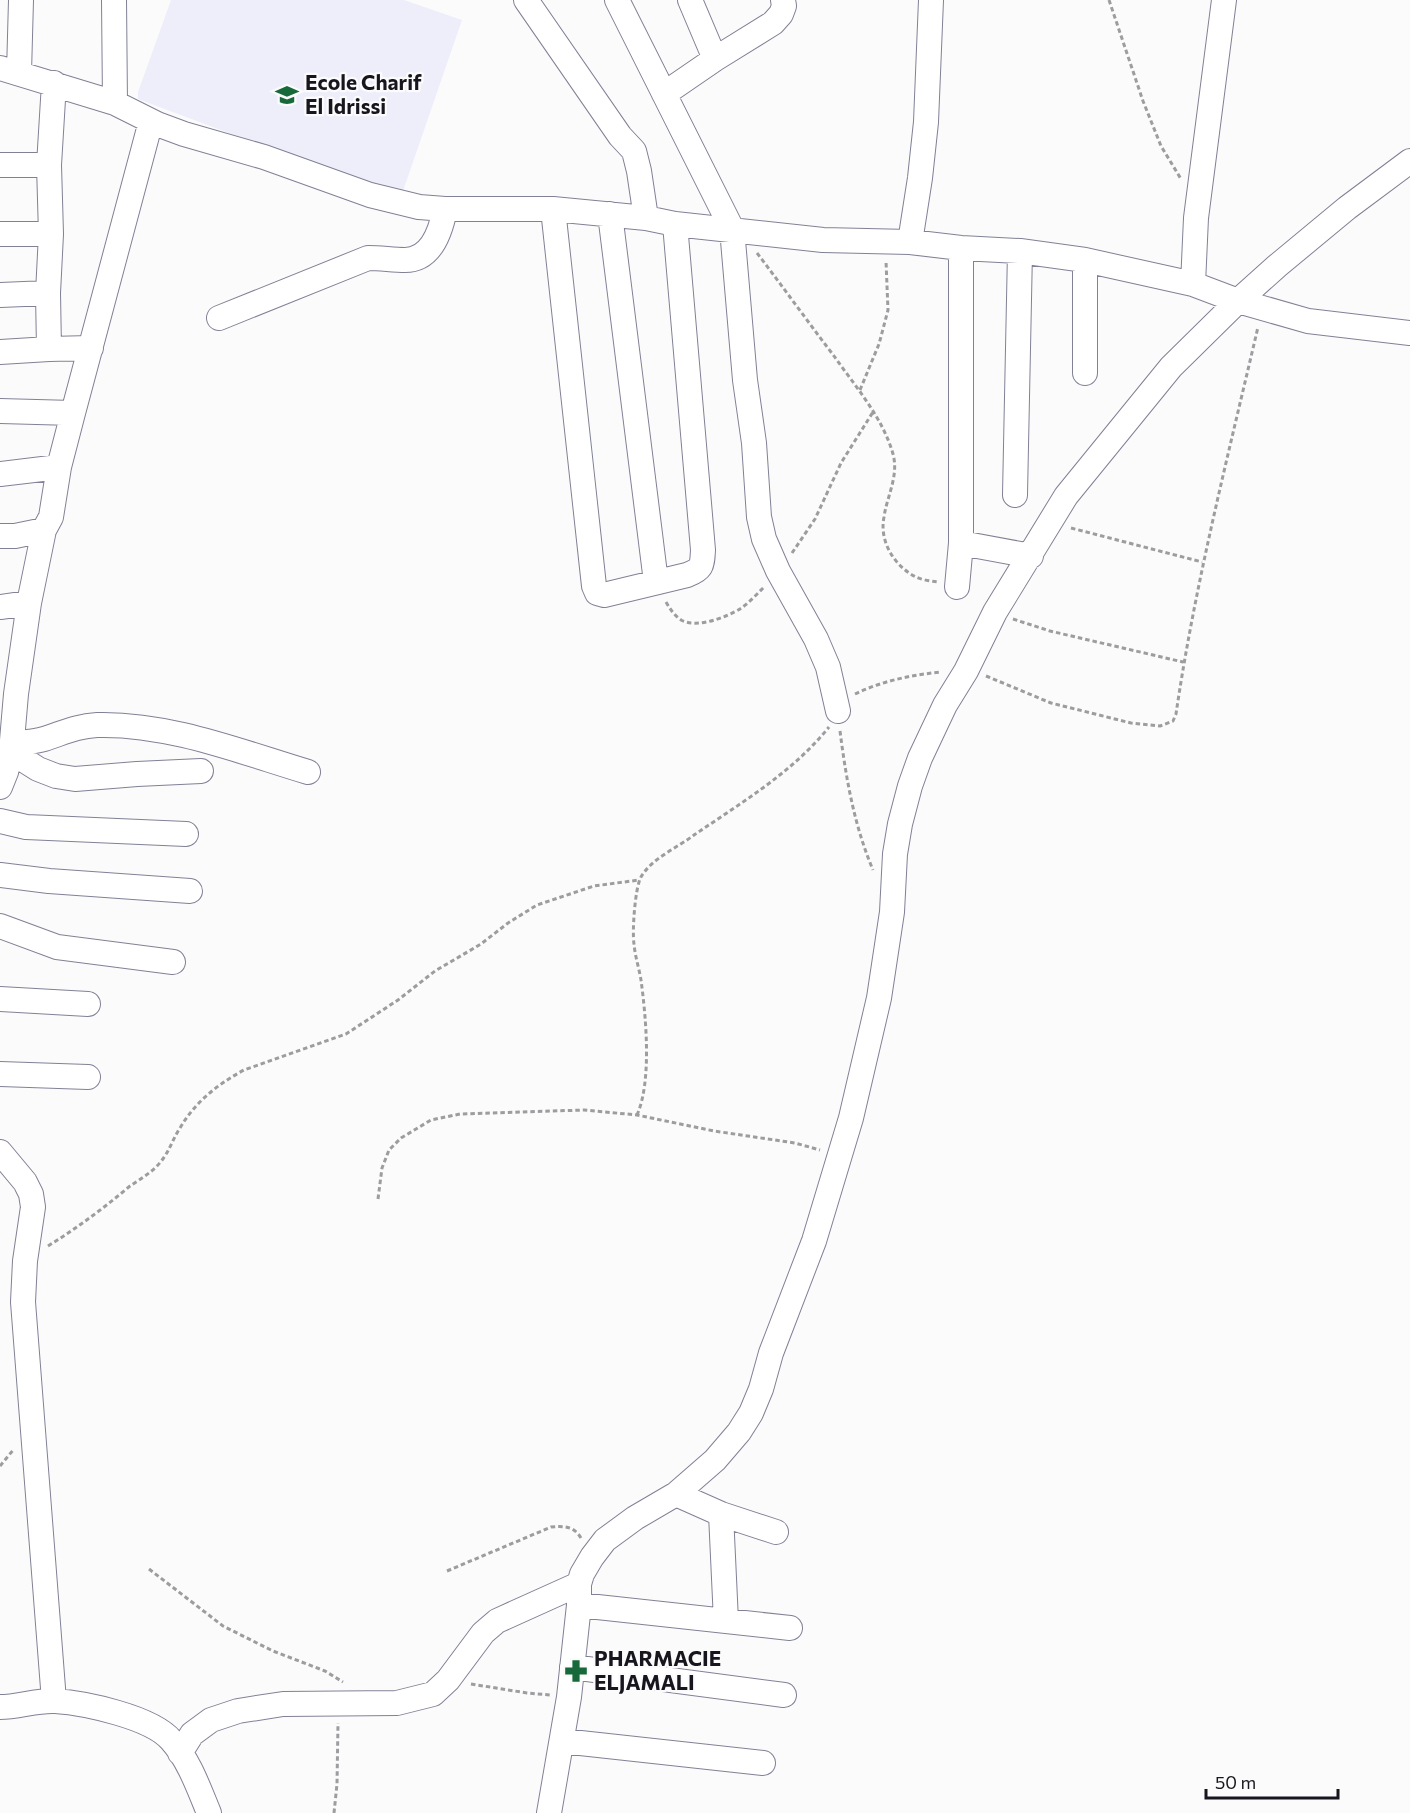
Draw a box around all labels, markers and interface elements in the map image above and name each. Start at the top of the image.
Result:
place label: Ecole Charif El Idrissi [305,69,422,118]
school or university icon: Ecole Charif El Idrissi [274,82,300,108]
place label: PHARMACIE ELJAMALI [594,1645,721,1694]
pharmacy icon: PHARMACIE ELJAMALI [563,1658,589,1684]
scale bar [1206,1762,1338,1800]
text: 50 m [1215,1771,1256,1793]

